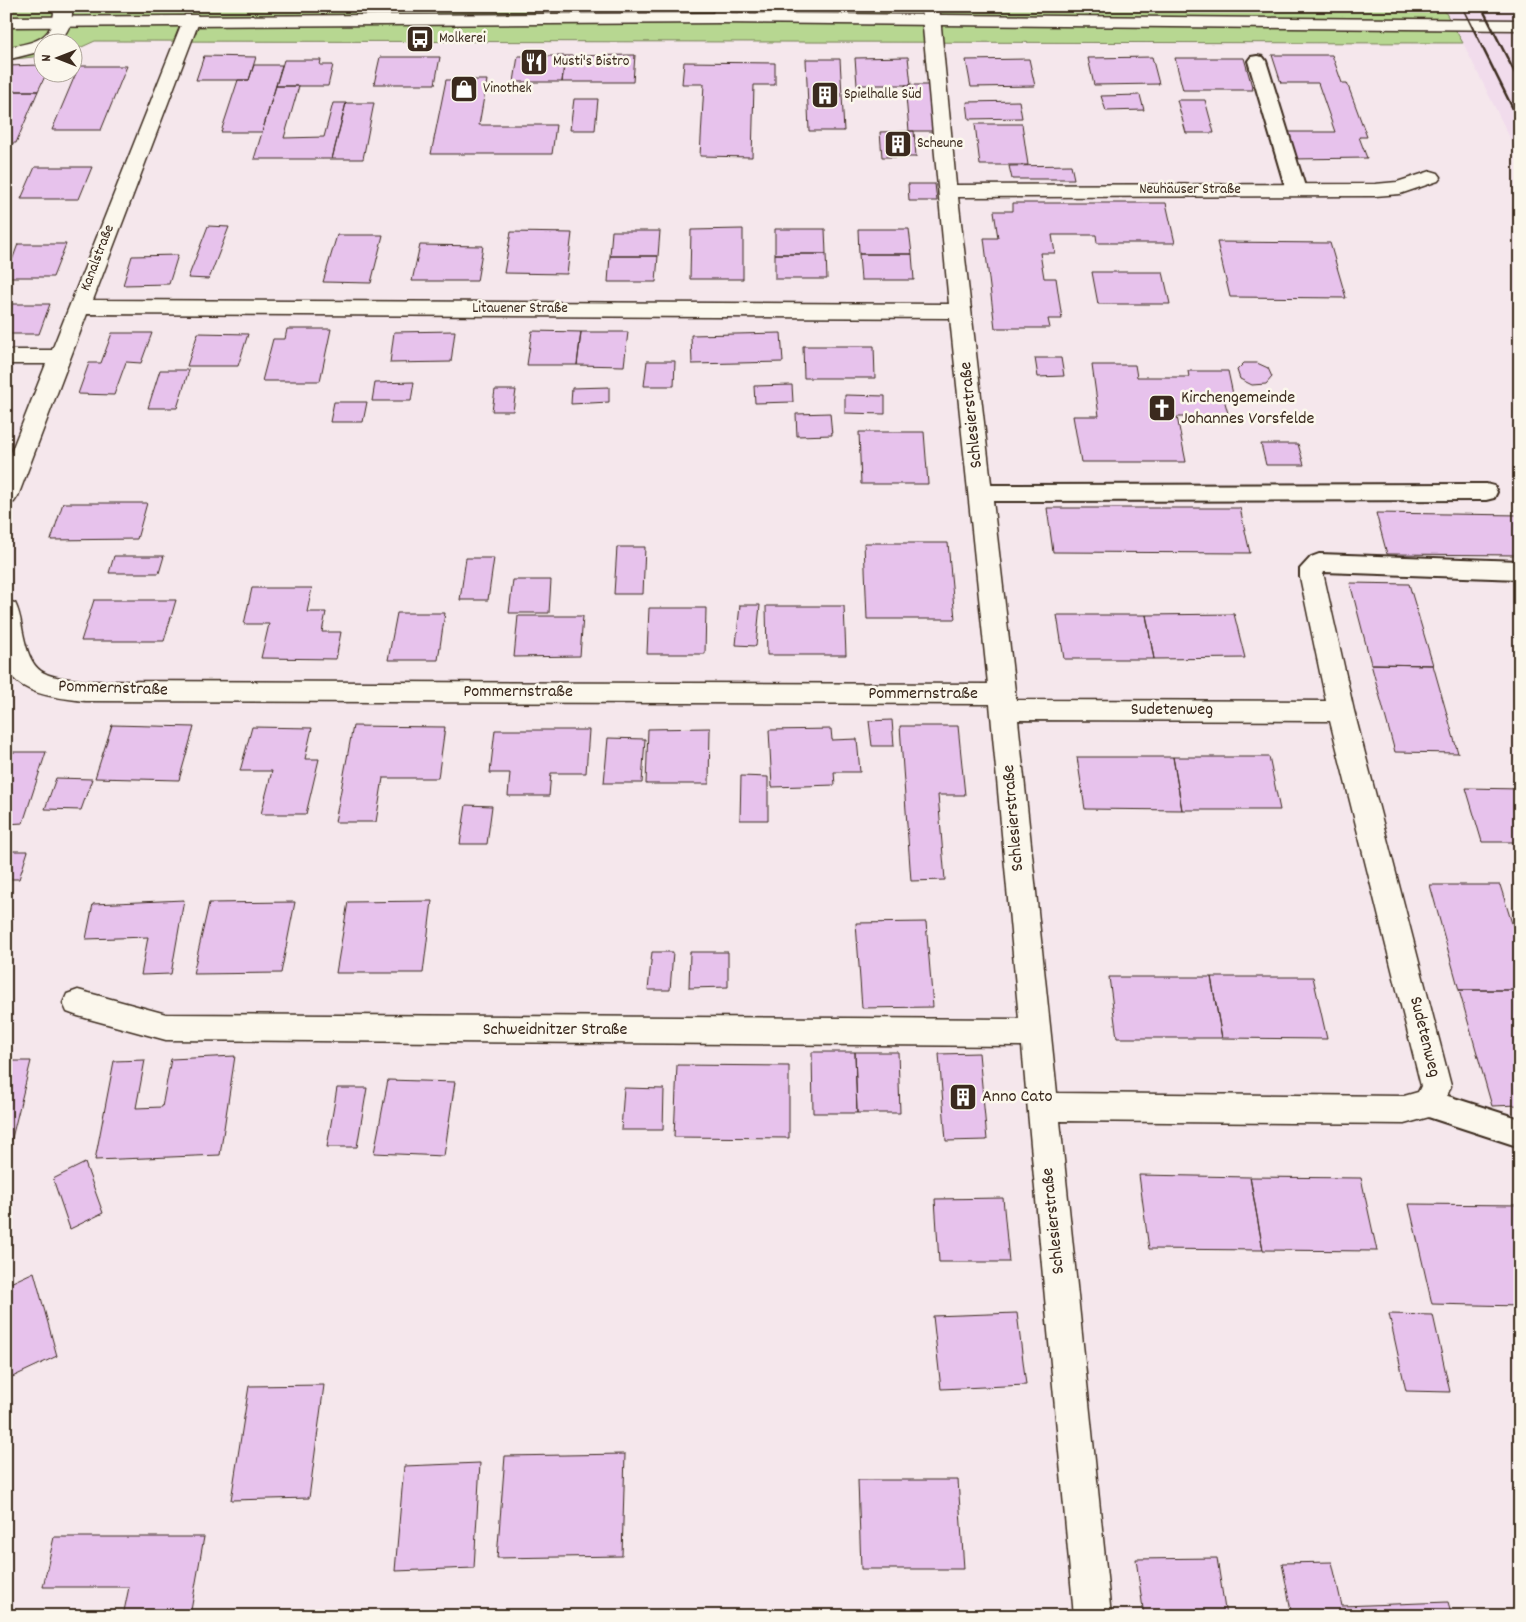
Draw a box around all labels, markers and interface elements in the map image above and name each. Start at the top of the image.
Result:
bus stop icon: Molkerei [405,24,435,54]
place label: Molkerei [439,28,486,50]
north arrow [32,32,82,82]
restaurant icon: Musti's Bistro [519,47,549,77]
place label: Musti's Bistro [553,51,630,73]
text: N [37,54,57,61]
shop icon: Vinothek [449,74,479,104]
place label: Vinothek [483,78,532,100]
building icon: Spielhalle Süd [810,80,840,110]
place label: Spielhalle Süd [844,84,922,106]
building icon: Scheune [883,129,913,159]
place label: Scheune [917,133,964,155]
street label: Neuhäuser Straße [1139,179,1241,201]
street label: Kanalstraße [75,221,121,294]
street label: Litauener Straße [472,298,568,320]
street label: Schlesierstraße [954,360,990,469]
place label: Kirchengemeinde Johannes Vorsfelde [1181,386,1314,432]
church icon: Kirchengemeinde Johannes Vorsfelde [1147,393,1177,423]
street label: Pommernstraße [58,675,168,703]
street label: Pommernstraße [463,680,573,705]
street label: Pommernstraße [868,682,978,707]
street label: Sudetenweg [1131,698,1213,723]
street label: Schlesierstraße [997,764,1031,872]
street label: Sudetenweg [1402,994,1446,1080]
street label: Schweidnitzer Straße [483,1018,627,1043]
building icon: Anno Cato [948,1082,978,1112]
place label: Anno Cato [982,1085,1053,1110]
street label: Schlesierstraße [1036,1166,1072,1275]

